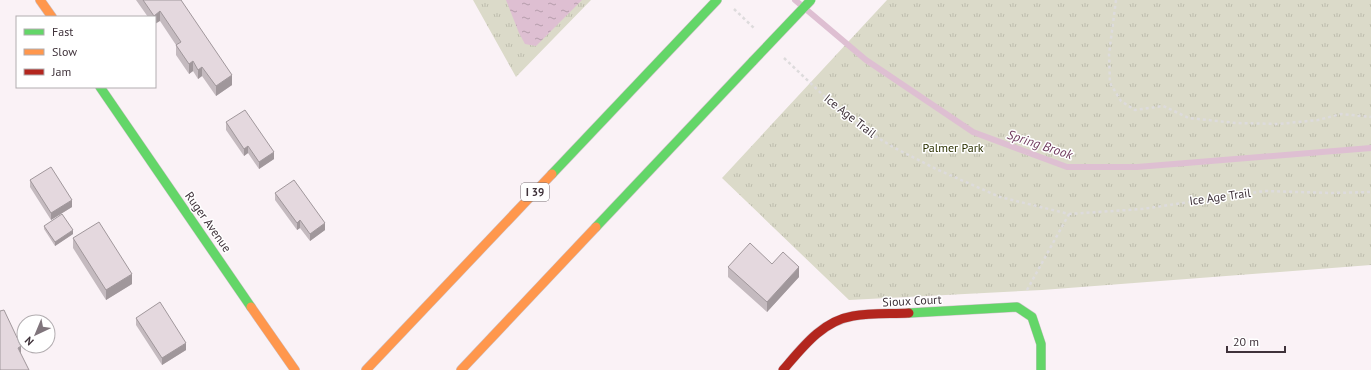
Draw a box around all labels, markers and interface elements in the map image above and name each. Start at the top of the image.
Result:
legend [16,16,156,88]
text: Fast [52,24,73,39]
text: Slow [52,44,77,59]
text: Jam [51,64,71,79]
street label: Ice Age Trail [821,91,880,141]
water label: Spring Brook [1005,126,1076,163]
park label: Palmer Park [923,140,984,155]
road number: I 39 [521,183,549,201]
street label: Ice Age Trail [1188,185,1252,208]
street label: Ruger Avenue [182,189,235,255]
street label: Sioux Court [882,291,942,310]
north arrow [16,314,56,354]
scale bar [1227,328,1285,354]
text: N [22,334,37,349]
text: 20 m [1233,334,1259,349]

